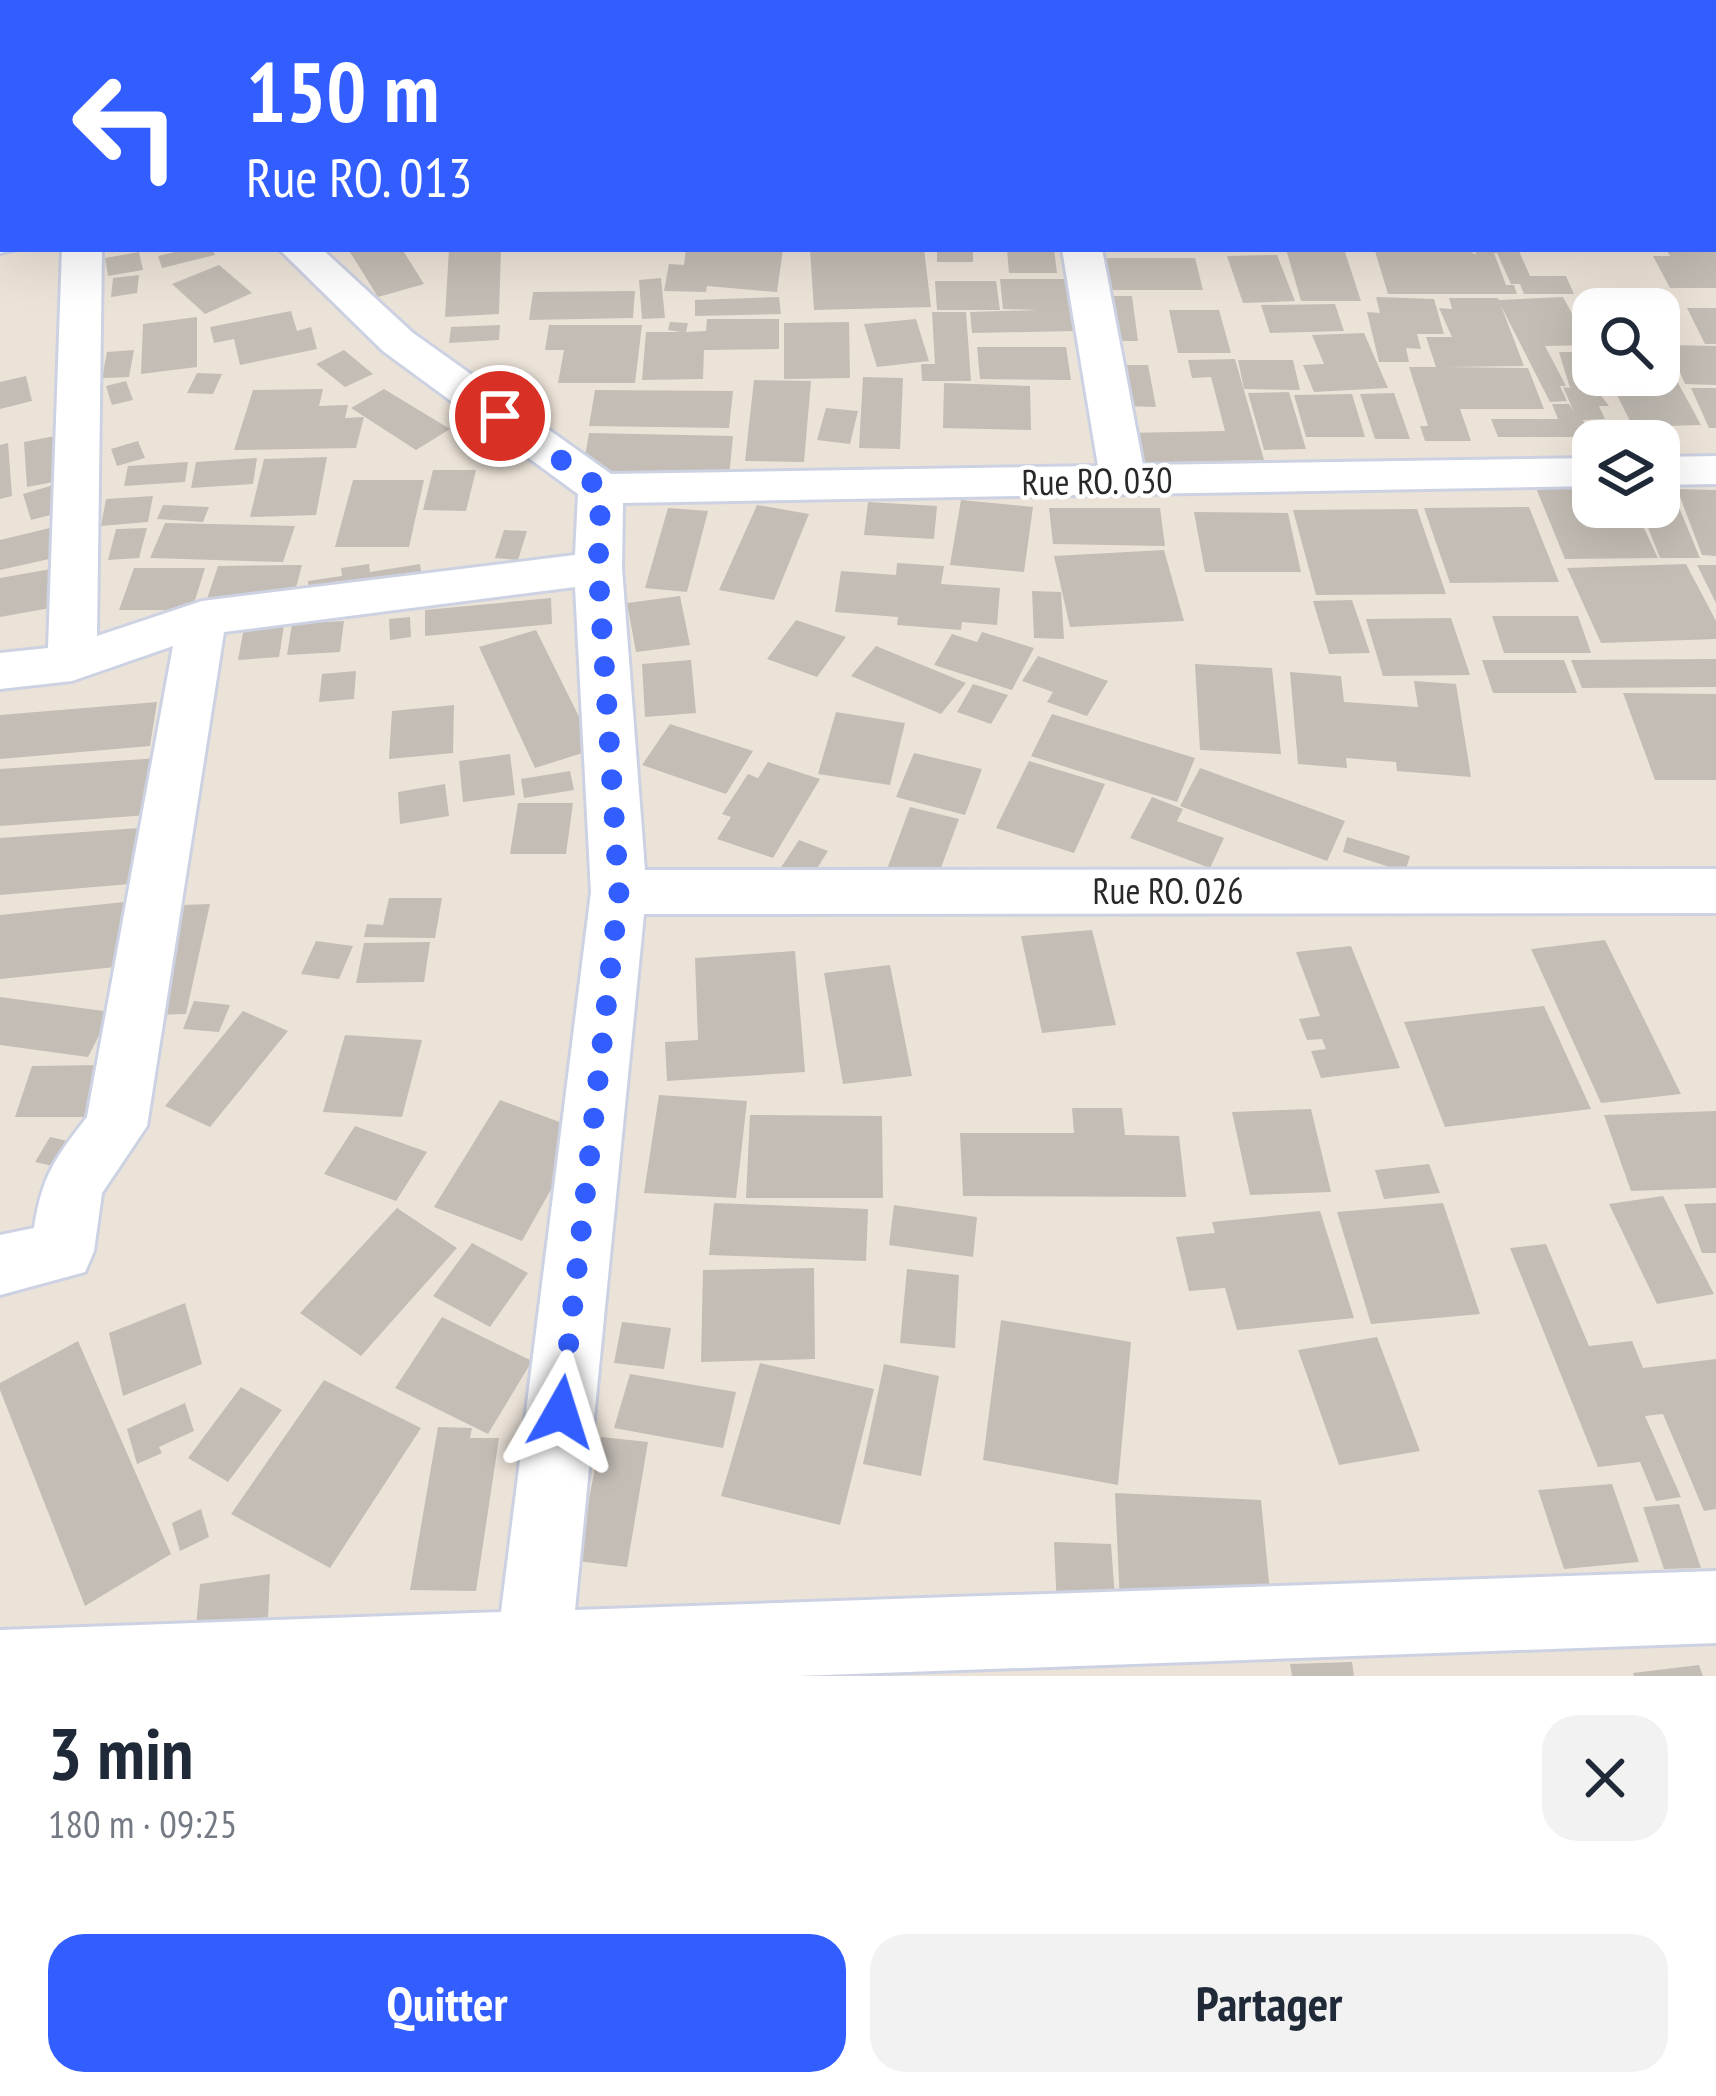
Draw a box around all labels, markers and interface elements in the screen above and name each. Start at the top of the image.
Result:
text: 150 m [246,36,439,145]
icon: left [48,48,204,204]
text: Rue RO. 013 [246,142,472,212]
map controls [1572,288,1680,528]
button: search [1572,288,1680,396]
pin [449,365,551,467]
icon: arrive [467,383,533,449]
button: layers [1572,420,1680,528]
street label: Rue RO. 030 [1021,456,1173,505]
street label: Rue RO. 026 [1093,867,1243,914]
position arrow [498,1349,624,1475]
text: 3 min [48,1706,193,1799]
button: close [1542,1715,1668,1841]
text: 180 m · 09:25 [48,1798,237,1849]
button: Quitter [48,1934,846,2072]
button: Partager [870,1934,1668,2072]

